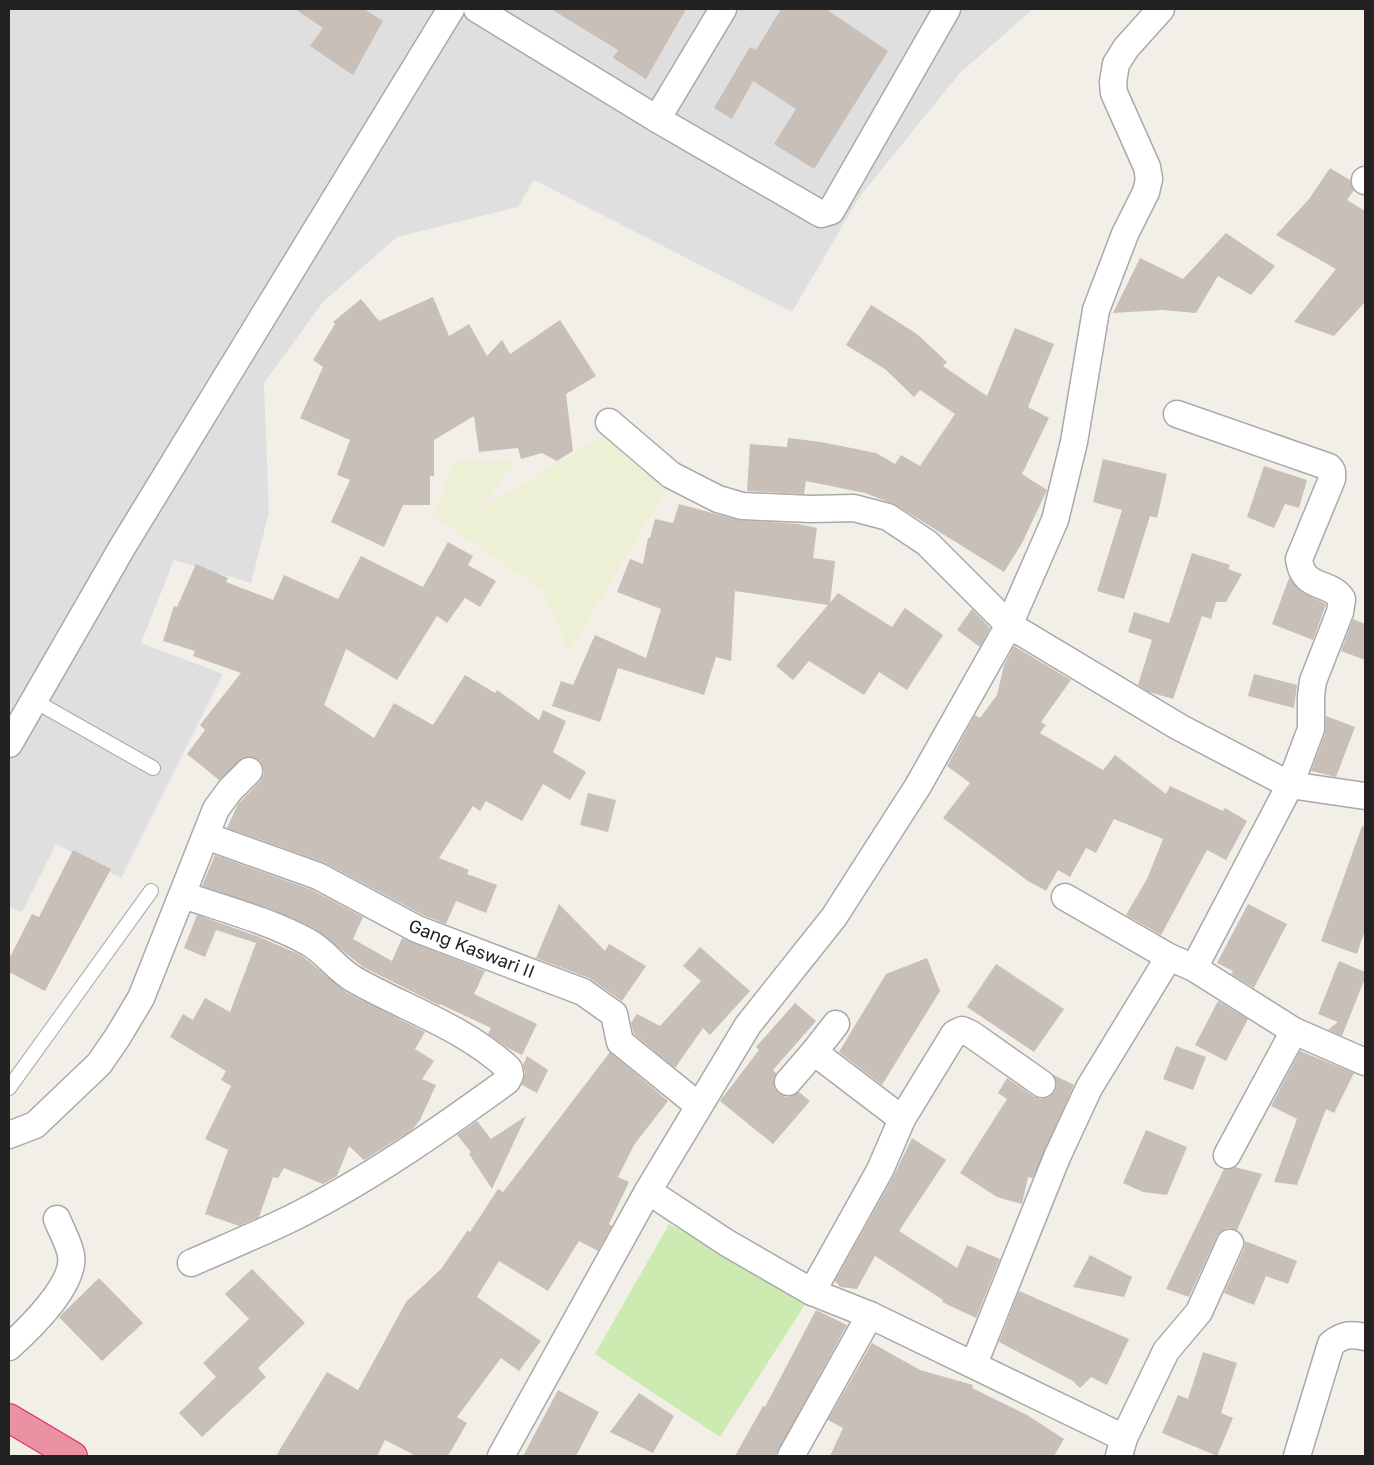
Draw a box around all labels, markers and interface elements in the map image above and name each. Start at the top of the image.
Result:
street label: Gang Kaswari II [406,914,538,982]

